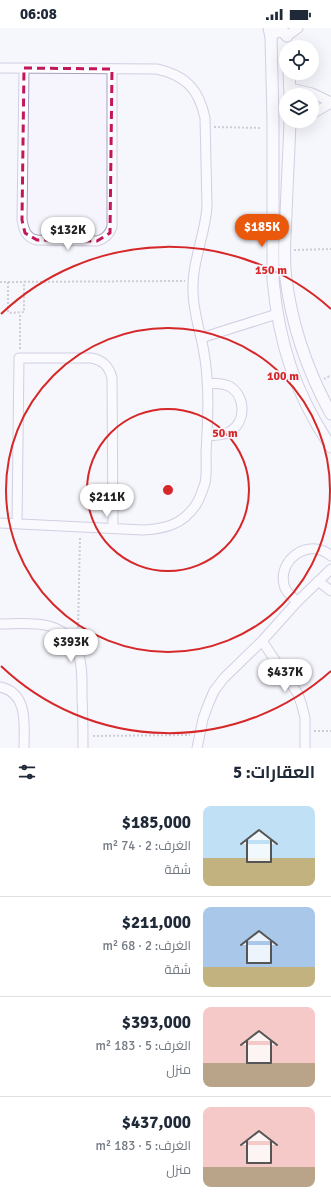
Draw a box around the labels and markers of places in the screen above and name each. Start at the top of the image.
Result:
pin: $185K [234,214,290,248]
pin: $132K [40,217,96,251]
centre of rings [161,483,175,497]
pin: $211K [79,484,135,518]
pin: $393K [43,629,99,663]
pin: $437K [257,659,313,693]

